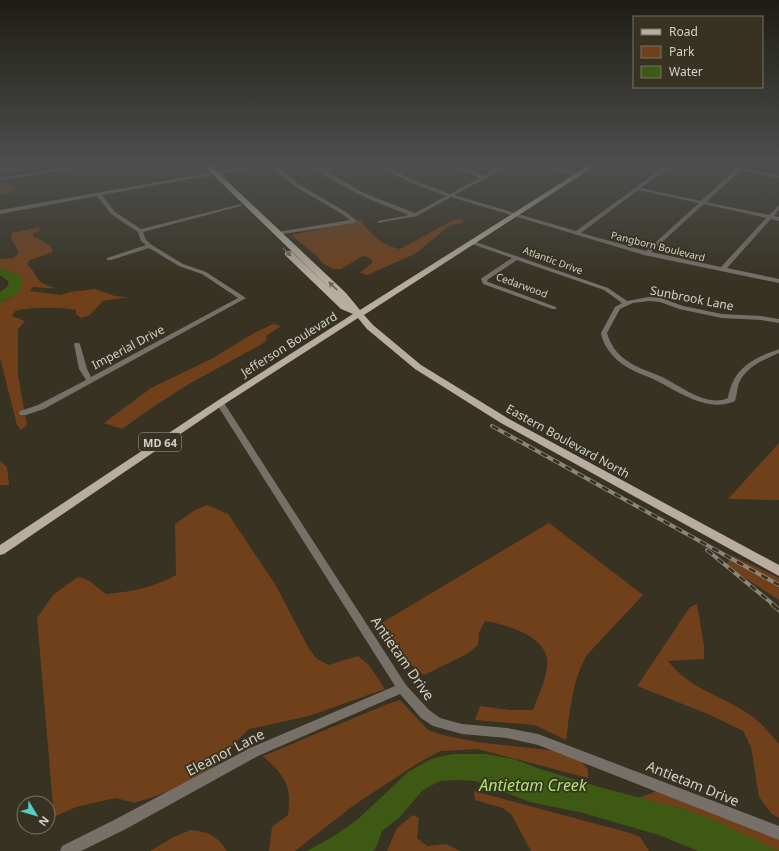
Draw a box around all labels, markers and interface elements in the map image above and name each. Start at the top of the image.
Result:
legend [633,16,763,88]
text: Road [669,23,698,40]
text: Park [669,43,695,60]
text: Water [669,63,703,80]
street label: Pangborn Boulevard [609,228,707,264]
street label: Atlantic Drive [521,243,585,277]
one-way arrow [282,247,292,257]
street label: Cedarwood [494,269,550,301]
one-way arrow [328,281,338,291]
street label: Sunbrook Lane [649,282,735,314]
street label: Jefferson Boulevard [237,307,340,381]
street label: Imperial Drive [89,321,168,373]
street label: Eastern Boulevard North [503,400,633,482]
road number: MD 64 [139,433,181,451]
street label: Antietam Drive [367,612,439,704]
street label: Eleanor Lane [183,724,267,780]
street label: Antietam Drive [644,756,742,810]
water label: Antietam Creek [478,774,588,796]
north arrow [16,795,56,835]
text: N [36,813,53,830]

